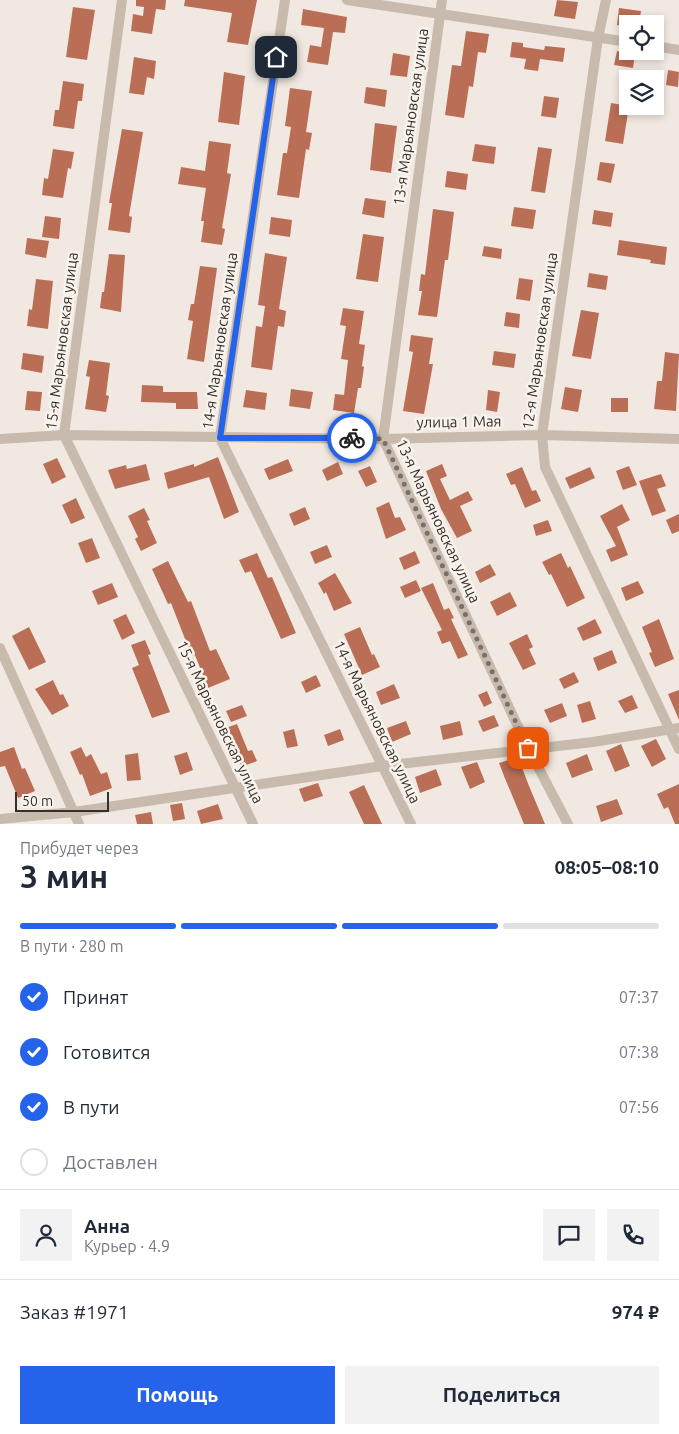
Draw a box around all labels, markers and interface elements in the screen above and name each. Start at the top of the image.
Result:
map controls [619,15,664,115]
button: locate [619,15,664,60]
street label: 13-я Марьяновская улица [390,27,431,207]
pin [255,36,297,78]
icon: home [262,43,290,71]
button: layers [619,70,664,115]
street label: 15-я Марьяновская улица [42,251,81,431]
street label: 14-я Марьяновская улица [199,251,240,431]
street label: 12-я Марьяновская улица [519,251,560,431]
street label: улица 1 Мая [416,412,502,431]
courier [327,413,377,463]
icon: bike [338,424,366,452]
street label: 13-я Марьяновская улица [393,436,484,605]
street label: 15-я Марьяновская улица [174,638,267,806]
street label: 14-я Марьяновская улица [331,638,424,806]
pin [507,727,549,769]
icon: bag [514,734,542,762]
scale bar [15,789,109,812]
text: 50 m [22,793,53,809]
text: Прибудет через [20,839,139,857]
text: 08:05–08:10 [554,856,659,878]
text: 3 мин [20,858,108,894]
text: В пути · 280 m [20,937,123,955]
icon: check [20,983,48,1011]
text: Принят [63,986,128,1008]
text: 07:37 [619,988,659,1006]
icon: check [20,1038,48,1066]
text: Готовится [63,1041,150,1063]
text: 07:38 [619,1043,659,1061]
icon: check [20,1093,48,1121]
text: В пути [63,1096,120,1118]
text: 07:56 [619,1098,659,1116]
text: Доставлен [63,1151,158,1173]
button: person [20,1209,72,1261]
button: chat [543,1209,595,1261]
button: phone [607,1209,659,1261]
text: Анна [84,1215,130,1237]
text: Курьер · 4.9 [84,1237,170,1255]
text: Заказ #1971 [20,1301,129,1323]
text: 974 ₽ [612,1301,659,1323]
button: Помощь [20,1366,335,1424]
button: Поделиться [345,1366,659,1424]

